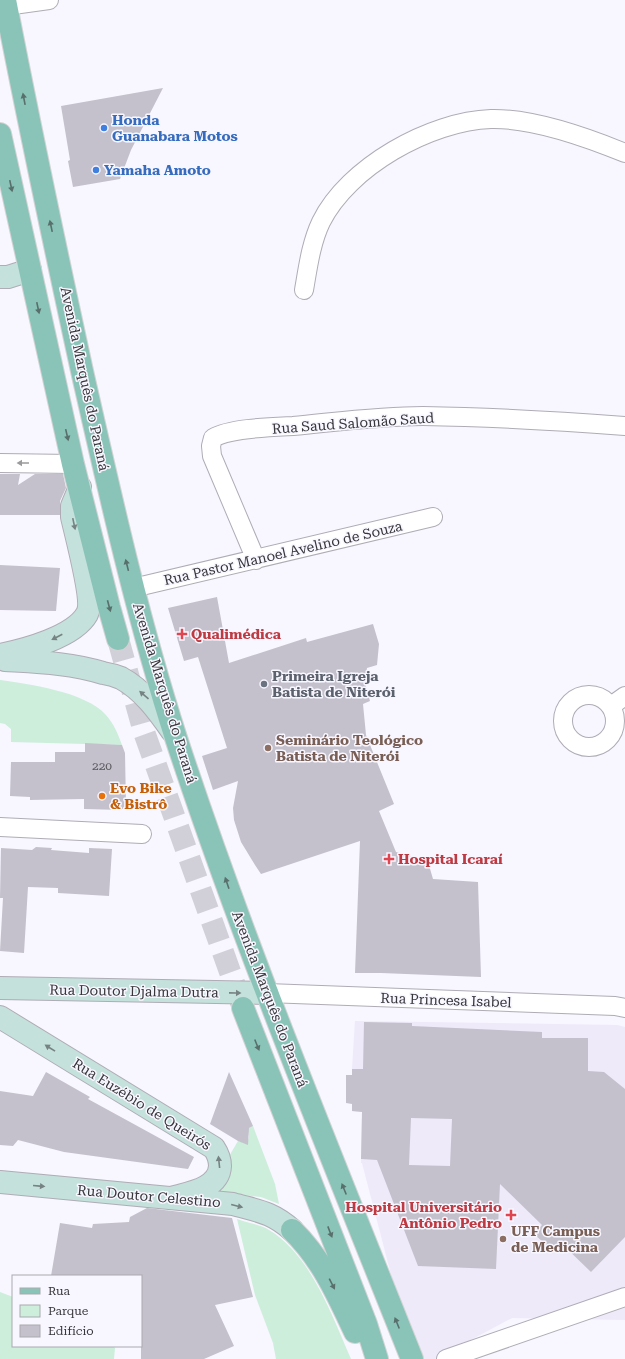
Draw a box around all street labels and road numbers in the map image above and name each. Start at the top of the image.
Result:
street label: Avenida Marquês do Paraná [58,286,112,473]
street label: Rua Saud Salomão Saud [271,409,435,437]
street label: Rua Pastor Manoel Avelino de Souza [162,518,404,588]
street label: Avenida Marquês do Paraná [130,601,200,785]
street label: Avenida Marquês do Paraná [229,909,311,1090]
street label: Rua Doutor Djalma Dutra [49,982,219,1000]
street label: Rua Princesa Isabel [380,990,512,1010]
street label: Rua Euzébio de Queirós [70,1055,214,1153]
street label: Rua Doutor Celestino [76,1182,222,1210]

